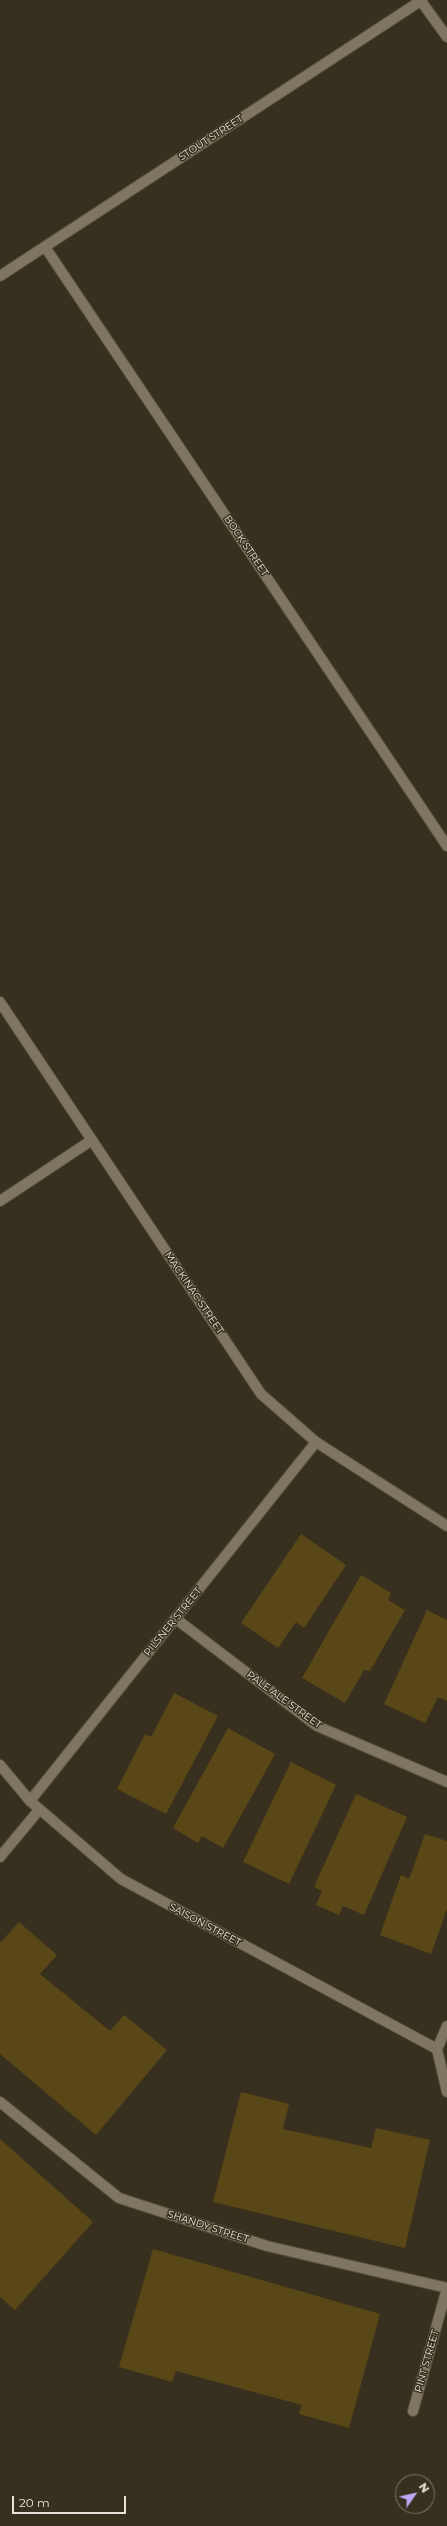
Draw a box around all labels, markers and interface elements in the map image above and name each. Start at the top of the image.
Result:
street label: STOUT STREET [177,113,245,163]
street label: BOCK STREET [221,513,271,579]
street label: MACKINAC STREET [162,1249,226,1337]
street label: PILSNER STREET [142,1585,204,1659]
street label: PALE ALE STREET [244,1669,324,1731]
street label: SAISON STREET [167,1901,243,1949]
street label: SHANDY STREET [166,2208,250,2246]
street label: PINT STREET [412,2328,442,2394]
north arrow [395,2474,435,2514]
text: N [416,2480,432,2495]
scale bar [14,2488,128,2514]
text: 20 m [19,2495,50,2510]

